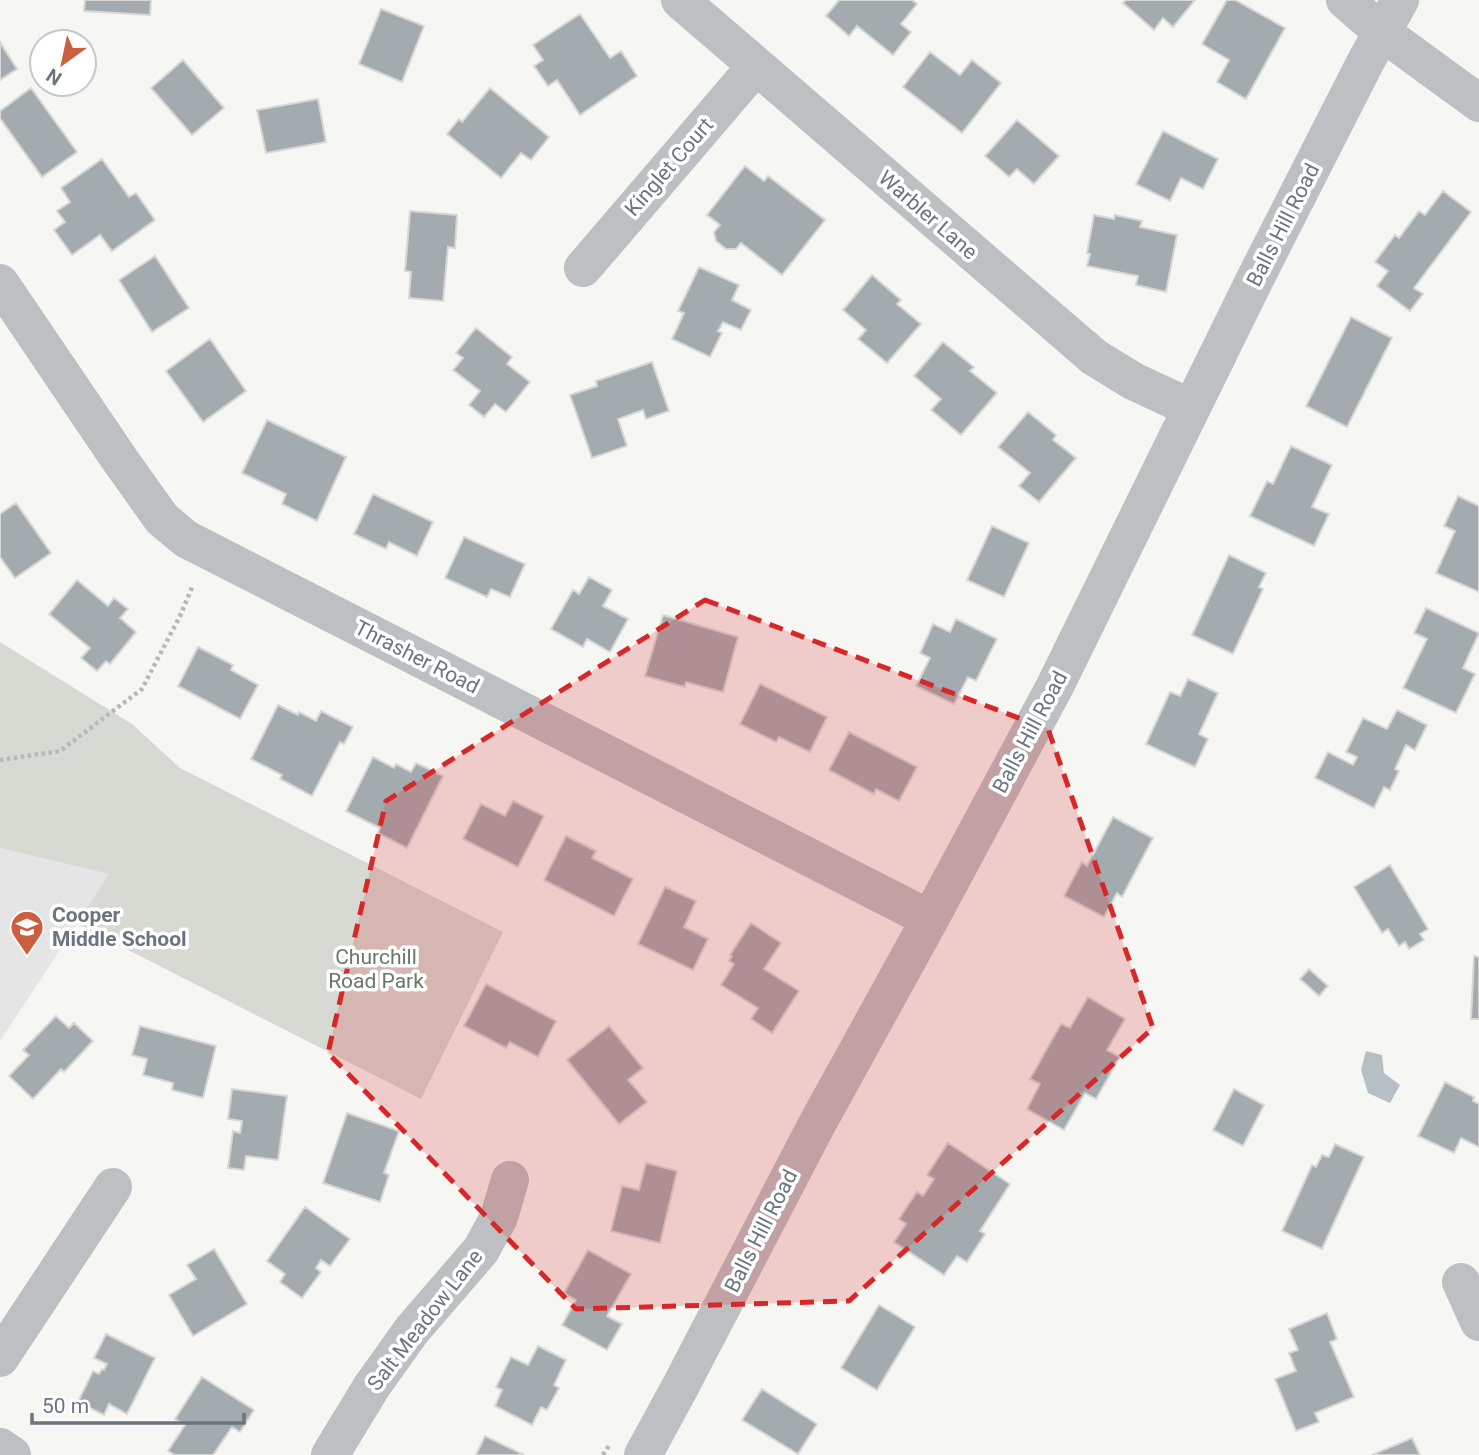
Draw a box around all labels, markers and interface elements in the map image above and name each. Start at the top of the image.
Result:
north arrow [28,28,98,98]
text: N [42,64,66,90]
street label: Kinglet Court [620,113,718,221]
street label: Balls Hill Road [1242,160,1324,290]
street label: Warbler Lane [874,166,982,264]
street label: Thrasher Road [351,615,483,699]
street label: Balls Hill Road [988,667,1072,797]
place label: Cooper Middle School [52,903,187,951]
school or university icon: Cooper Middle School [8,908,46,957]
park label: Churchill Road Park [328,945,424,993]
street label: Balls Hill Road [720,1166,802,1296]
street label: Salt Meadow Lane [363,1245,487,1395]
scale bar [32,1382,243,1426]
text: 50 m [42,1394,89,1418]

